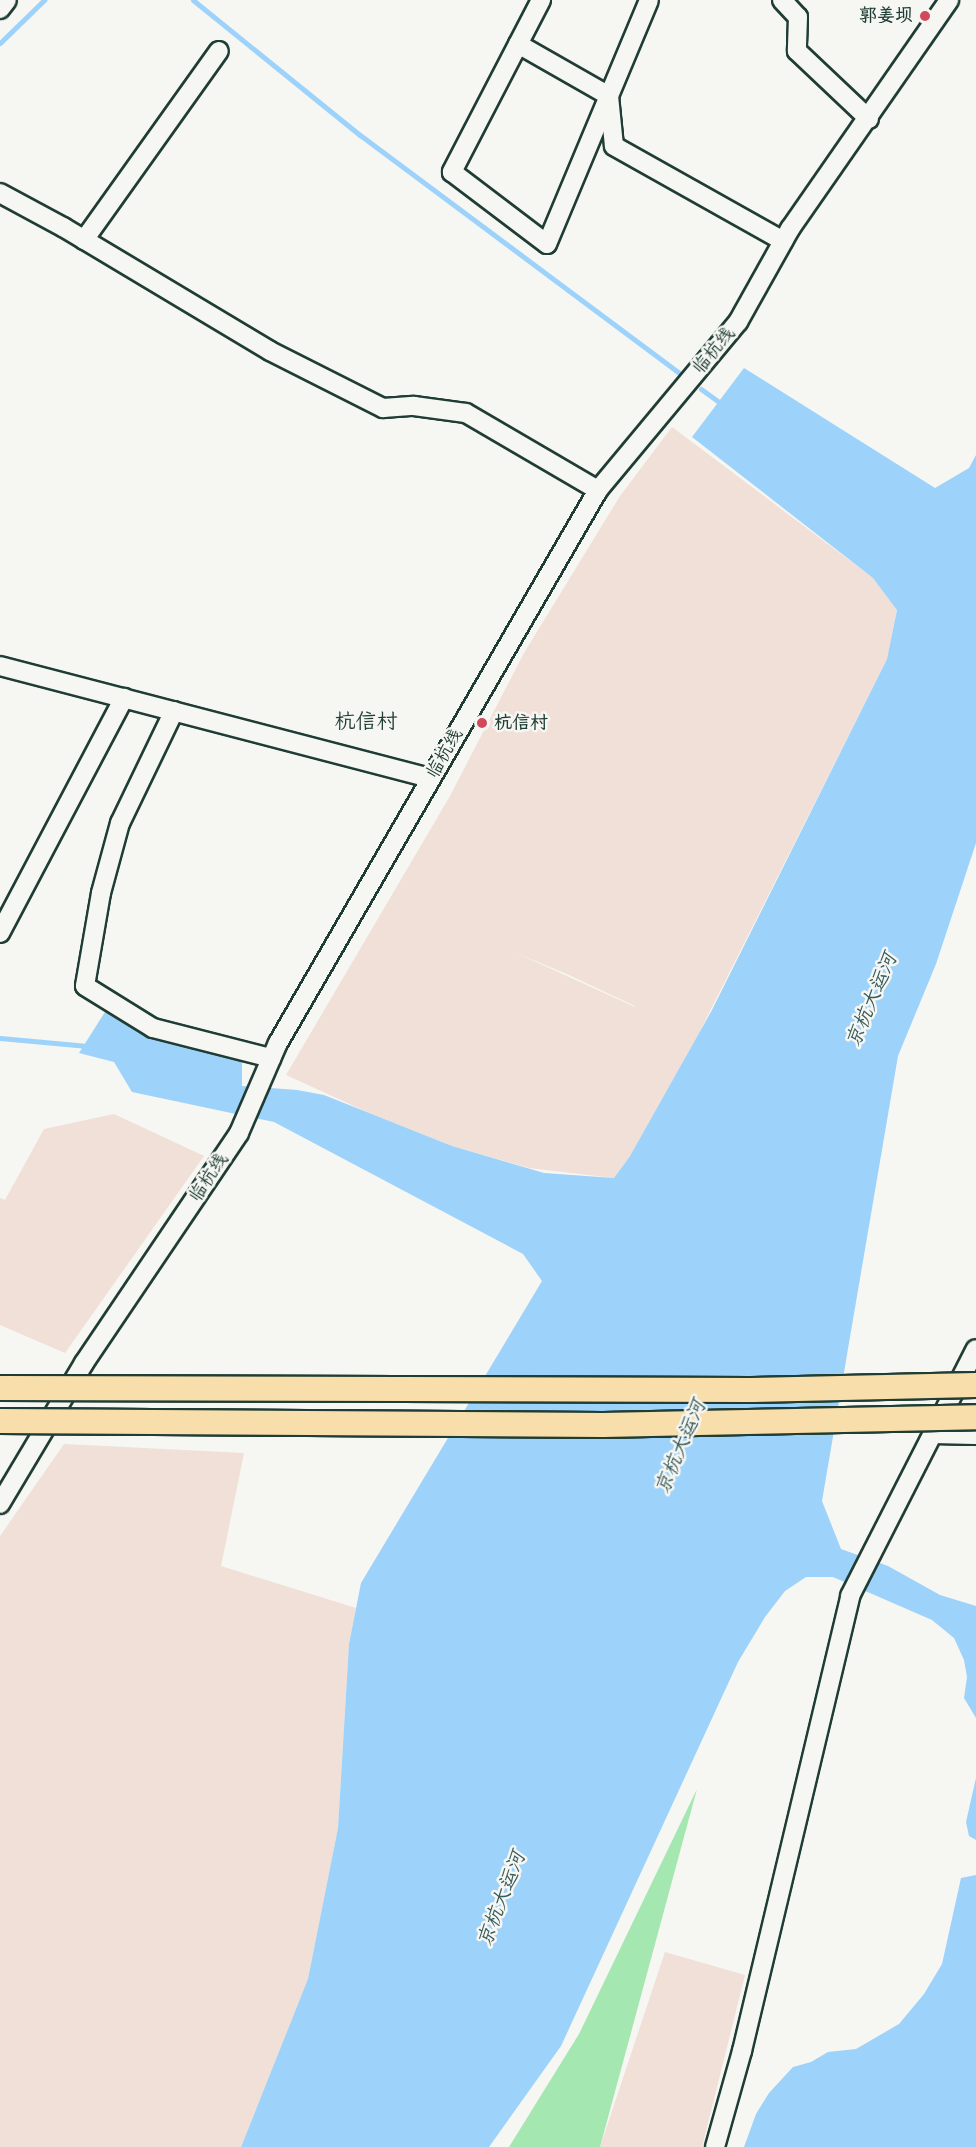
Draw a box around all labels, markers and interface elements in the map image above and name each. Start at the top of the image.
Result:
place label: 郭姜坝 [859,5,913,27]
marker: 郭姜坝 [918,9,932,23]
street label: 临杭线 [688,323,740,379]
district label: 杭信村 [335,709,397,735]
place label: 杭信村 [494,712,548,734]
marker: 杭信村 [475,716,489,730]
street label: 临杭线 [422,725,468,783]
water label: 京杭大运河 [840,949,902,1051]
street label: 临杭线 [185,1150,233,1206]
water label: 京杭大运河 [649,1396,711,1498]
water label: 京杭大运河 [472,1848,530,1950]

